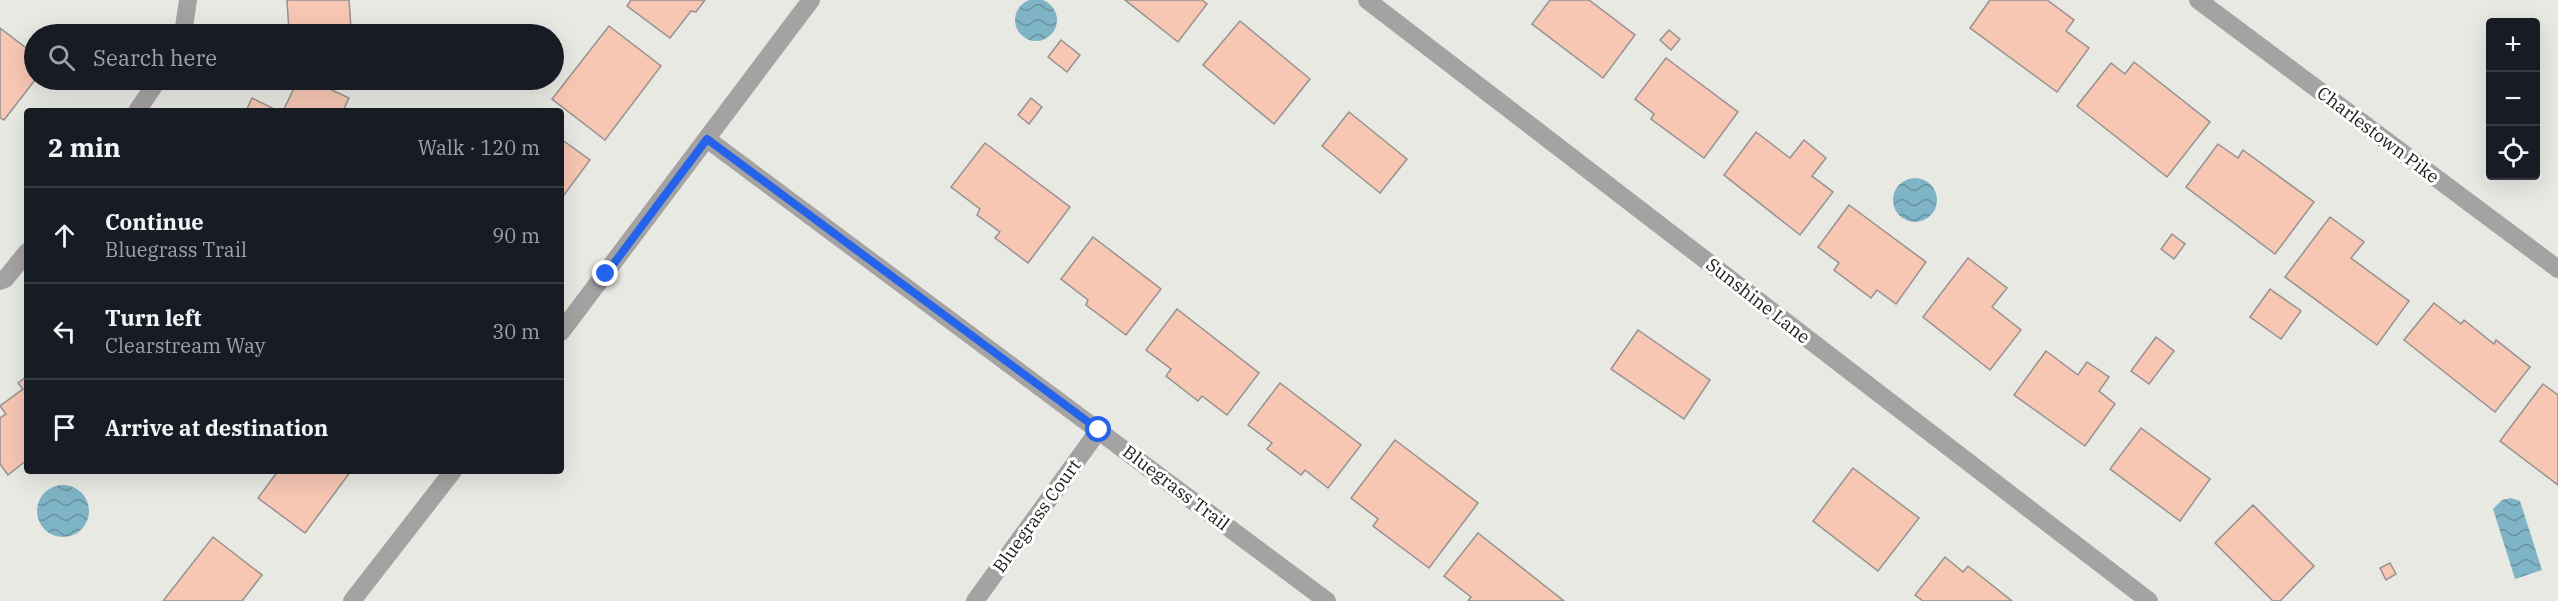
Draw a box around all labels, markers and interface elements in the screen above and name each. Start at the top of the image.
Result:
map controls [2486,18,2540,180]
button: + [2486,18,2540,72]
search box [24,24,564,90]
icon: search [45,41,78,74]
text: Search here [93,43,217,72]
button: − [2486,72,2540,126]
street label: Charlestown Pike [2313,81,2444,188]
button: locate [2486,126,2540,180]
text: 2 min [48,130,121,164]
text: Walk · 120 m [418,134,540,161]
text: Continue [105,207,204,236]
icon: ahead [48,219,81,252]
text: 90 m [492,222,540,249]
text: Bluegrass Trail [105,236,247,263]
street label: Sunshine Lane [1702,253,1815,348]
route end [592,260,618,286]
text: Turn left [105,303,201,332]
icon: left [48,315,81,348]
text: 30 m [492,318,540,345]
text: Clearstream Way [105,332,265,359]
icon: arrive [48,411,81,444]
text: Arrive at destination [105,413,328,442]
route start [1085,416,1111,442]
street label: Bluegrass Trail [1118,440,1234,535]
street label: Bluegrass Court [988,454,1086,577]

